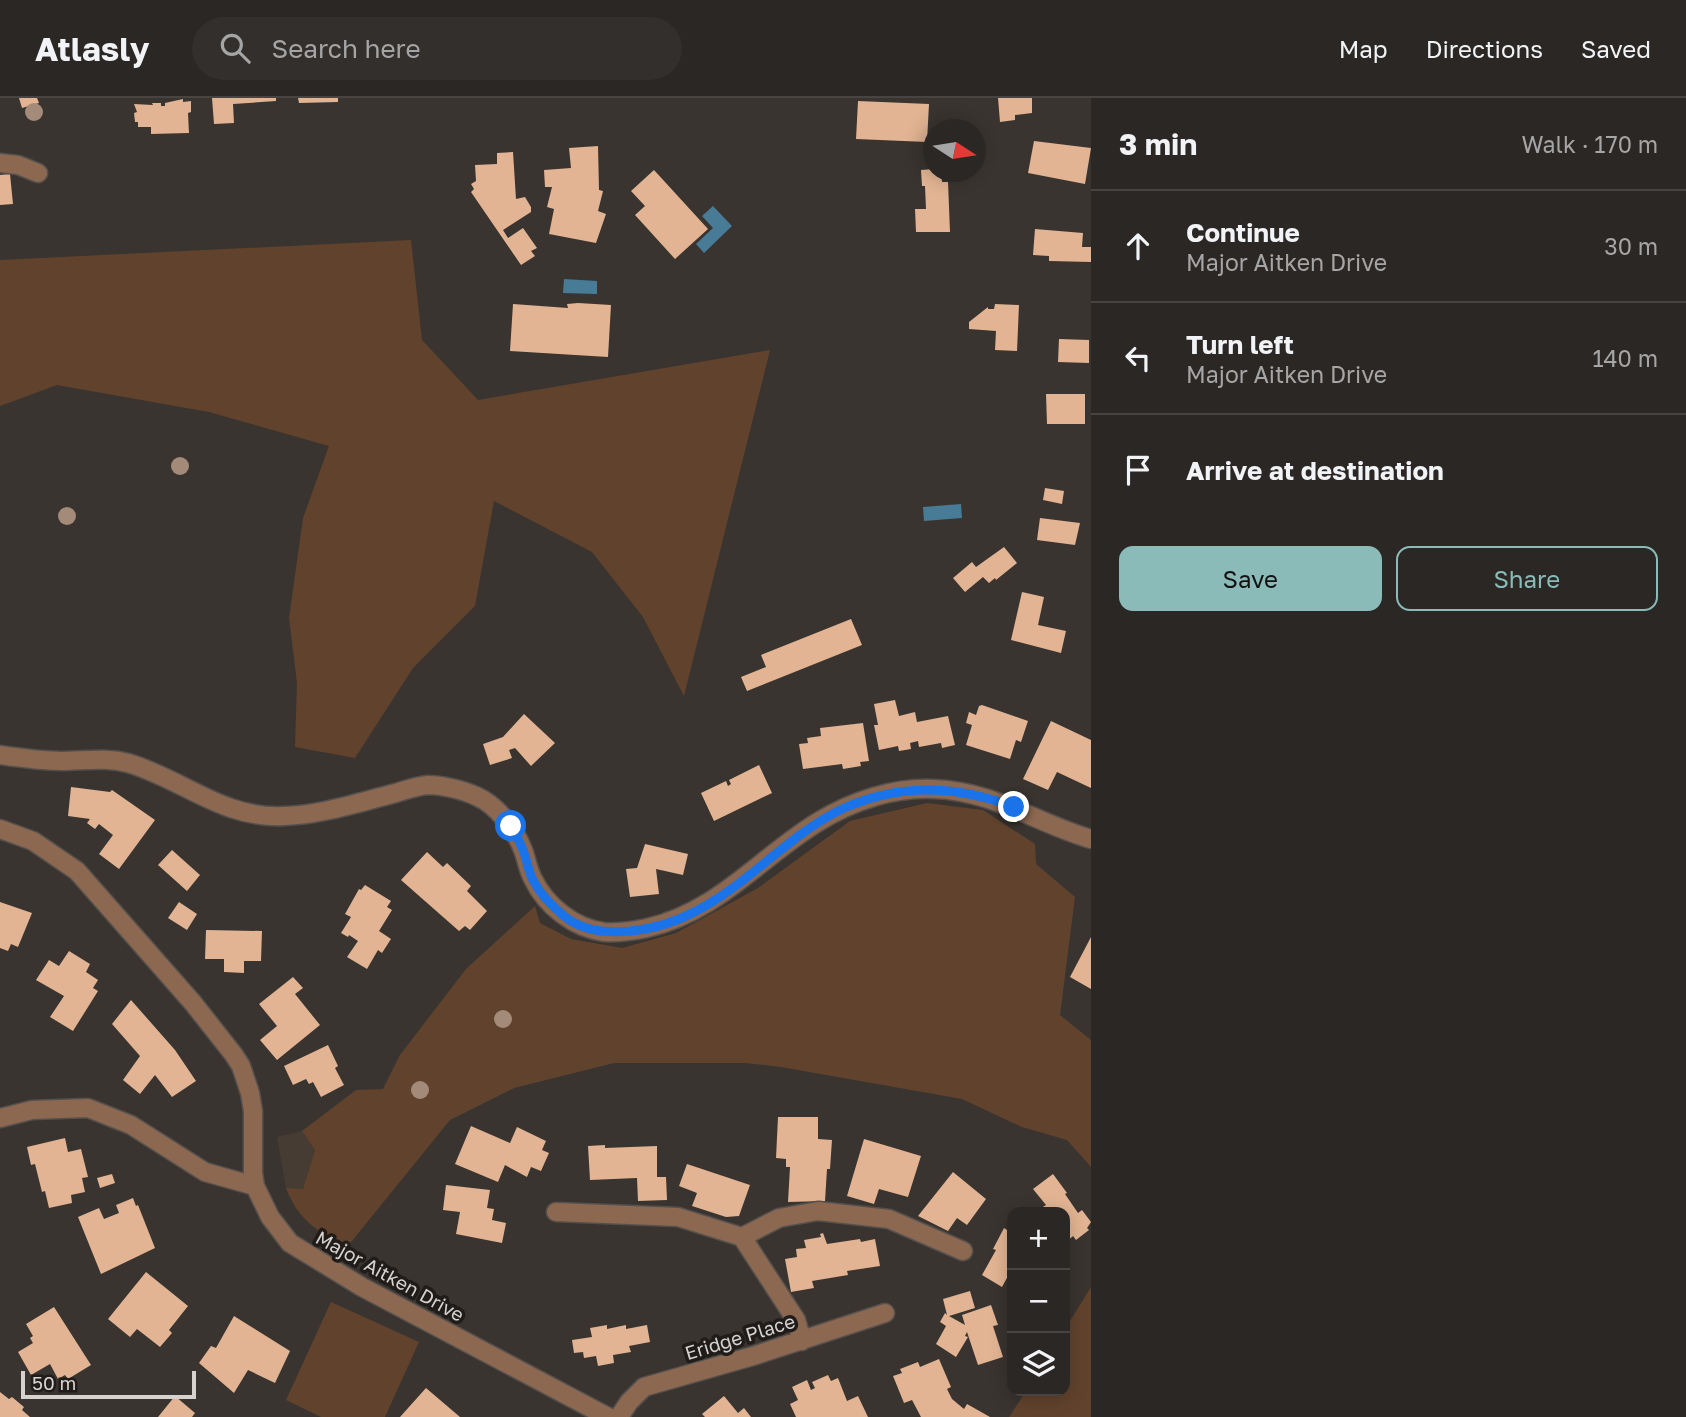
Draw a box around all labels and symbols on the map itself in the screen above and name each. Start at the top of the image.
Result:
north arrow [923,119,986,182]
route end [998,791,1029,822]
route start [495,810,526,841]
street label: Major Aitken Drive [312,1225,468,1326]
street label: Eridge Place [682,1309,798,1364]
scale bar [21,1368,196,1400]

